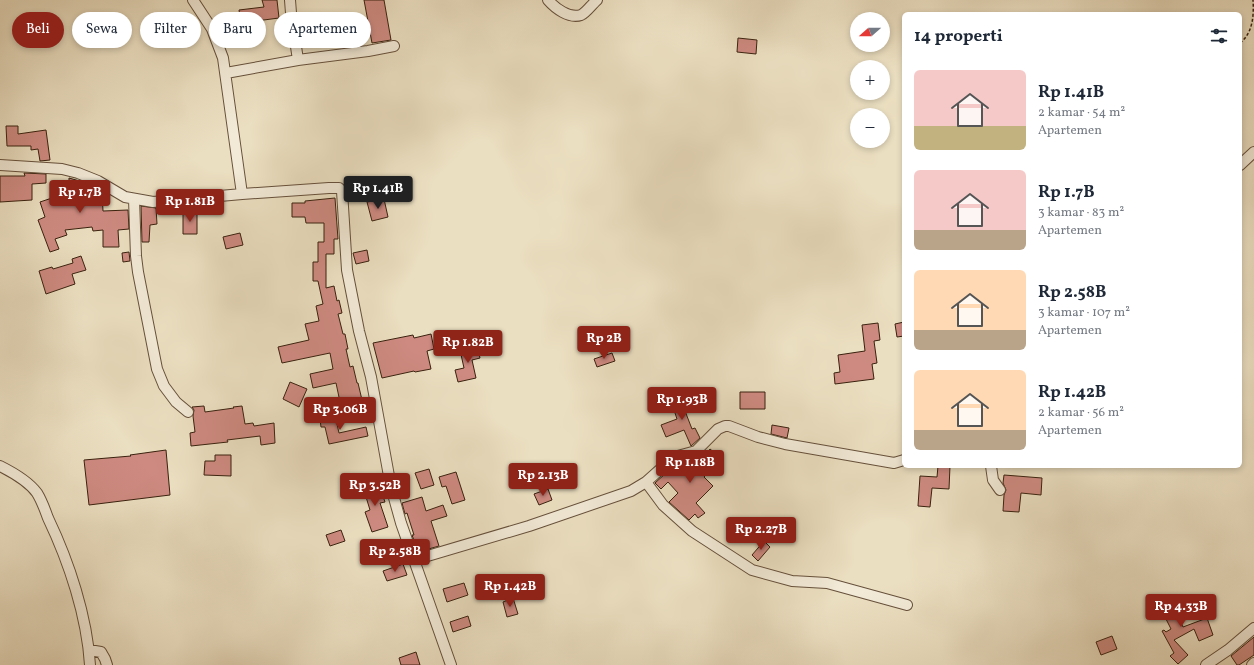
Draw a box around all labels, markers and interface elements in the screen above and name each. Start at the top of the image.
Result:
chip: Beli [12,12,64,48]
chip: Sewa [72,12,132,48]
chip: Filter [140,12,201,48]
chip: Baru [209,12,266,48]
chip: Apartemen [274,12,371,48]
north arrow [850,12,890,52]
map controls [850,12,890,148]
text: 14 properti [914,25,1003,48]
icon: filters [1208,25,1230,47]
button: + [850,60,890,100]
text: Rp 1.41B [1038,81,1104,104]
icon: home [946,86,994,134]
text: 2 kamar · 54 m² [1038,104,1125,122]
button: − [850,108,890,148]
text: Apartemen [1038,122,1102,140]
pin: Rp 1.41B [337,176,419,210]
pin: Rp 1.7B [43,180,117,214]
text: Rp 1.41B [353,180,403,198]
text: Rp 1.7B [1038,181,1095,204]
text: Rp 1.7B [58,184,102,202]
icon: home [946,186,994,234]
pin: Rp 1.81B [149,189,231,223]
text: Rp 1.81B [165,193,215,211]
text: 3 kamar · 83 m² [1038,204,1124,222]
text: Apartemen [1038,222,1102,240]
text: Rp 2.58B [1038,281,1106,304]
icon: home [946,286,994,334]
text: 3 kamar · 107 m² [1038,304,1130,322]
text: Apartemen [1038,322,1102,340]
pin: Rp 2B [576,326,632,360]
pin: Rp 1.82B [427,330,509,364]
text: Rp 2B [586,330,622,348]
text: Rp 1.82B [442,334,494,352]
text: Rp 1.42B [1038,381,1106,404]
icon: home [946,386,994,434]
pin: Rp 1.93B [641,387,723,421]
text: Rp 1.93B [656,391,708,409]
pin: Rp 3.06B [299,397,381,431]
text: Rp 3.06B [313,401,367,419]
text: 2 kamar · 56 m² [1038,404,1124,422]
text: Apartemen [1038,422,1102,440]
pin: Rp 1.18B [649,450,731,484]
text: Rp 1.18B [665,454,715,472]
pin: Rp 2.13B [502,463,584,497]
text: Rp 2.13B [518,467,568,485]
pin: Rp 3.52B [334,473,416,507]
text: Rp 3.52B [349,477,401,495]
pin: Rp 2.27B [720,517,802,551]
text: Rp 2.27B [735,521,787,539]
pin: Rp 2.58B [354,539,436,573]
text: Rp 2.58B [369,543,421,561]
pin: Rp 1.42B [469,574,551,608]
text: Rp 1.42B [484,578,536,596]
pin: Rp 4.33B [1140,594,1222,628]
text: Rp 4.33B [1154,598,1208,616]

